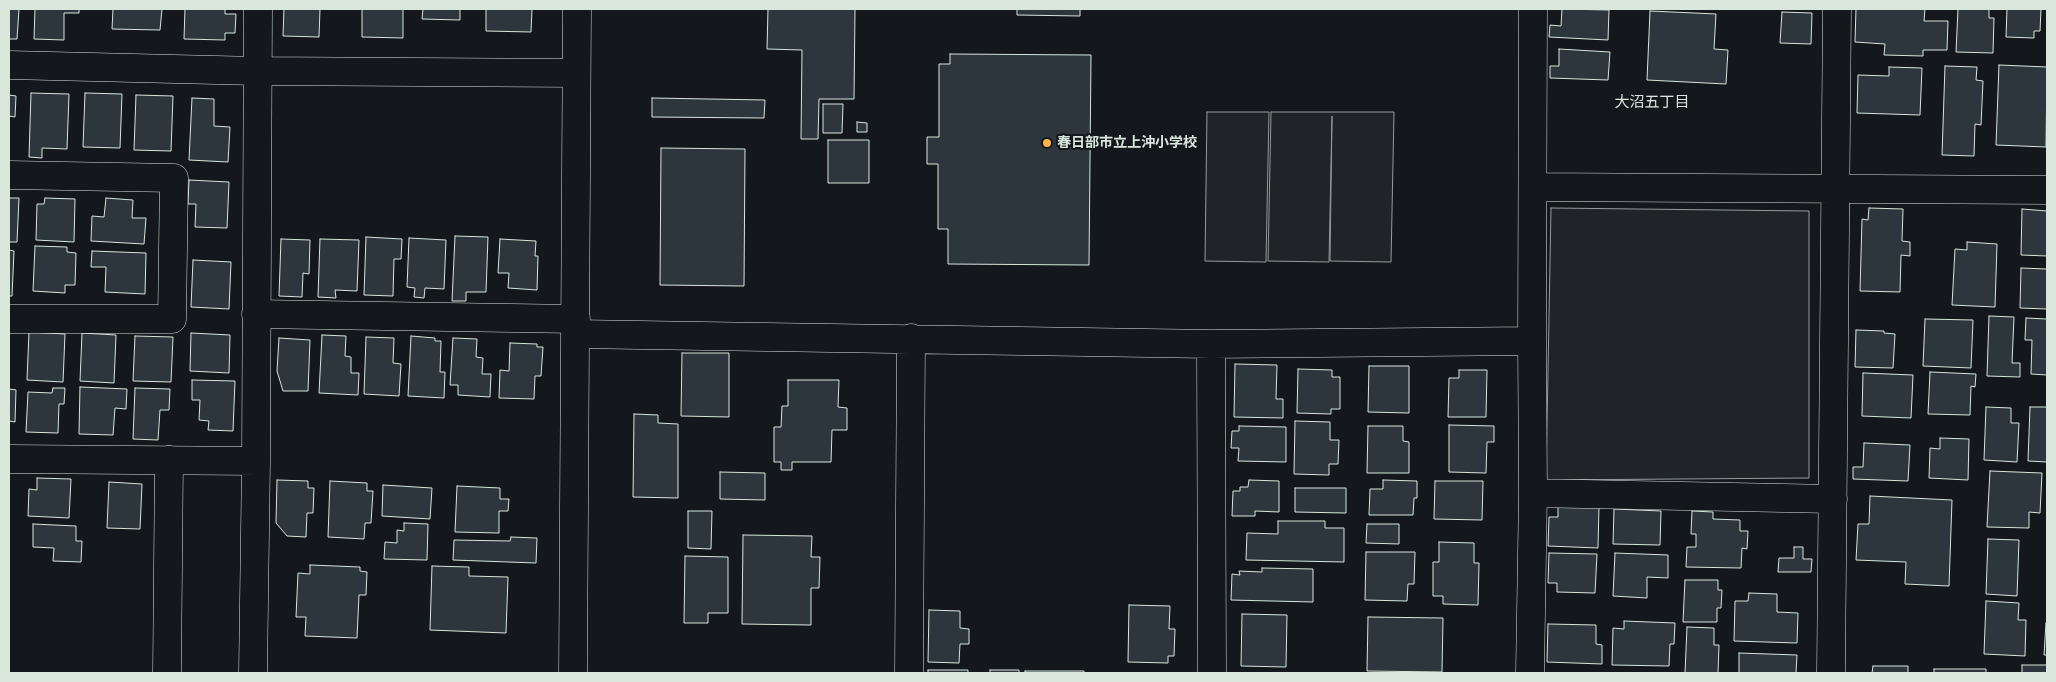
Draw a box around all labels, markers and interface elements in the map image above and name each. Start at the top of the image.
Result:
district label: 大沼五丁目 [1615,94,1689,112]
place label: 春日部市立上沖小学校 [1057,135,1197,151]
marker: 春日部市立上沖小学校 [1041,137,1053,149]

